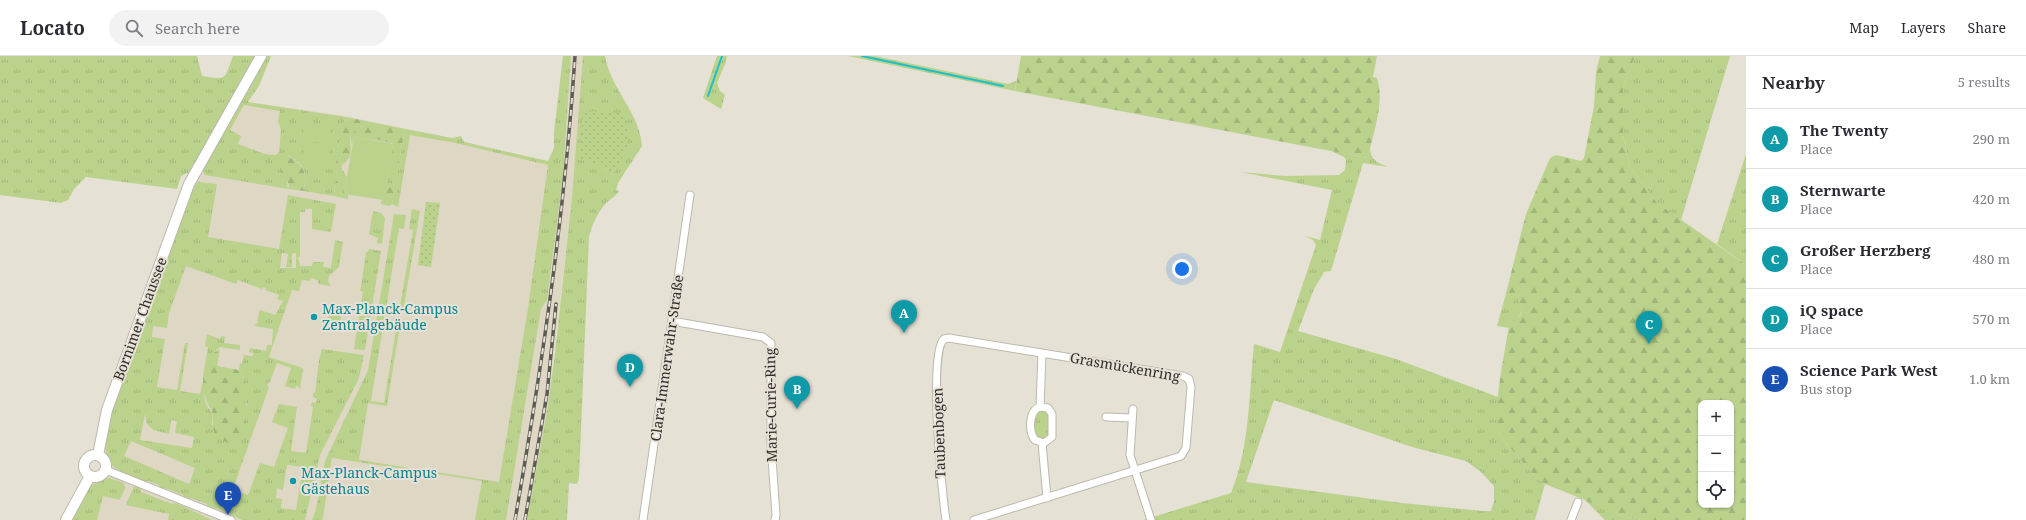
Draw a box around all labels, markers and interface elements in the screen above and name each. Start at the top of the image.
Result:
search box [109,10,389,46]
text: Locato [20,15,85,41]
icon: search [123,17,145,39]
text: Search here [155,18,240,38]
text: Map [1849,18,1879,37]
text: Layers [1901,18,1946,37]
text: Share [1968,18,2006,37]
text: Nearby [1762,71,1825,94]
text: 5 results [1958,73,2010,91]
text: The Twenty [1800,120,1888,140]
text: A [1770,130,1780,148]
text: 290 m [1973,130,2010,148]
text: Place [1800,140,1833,158]
text: Sternwarte [1800,180,1886,200]
text: B [1771,190,1779,208]
text: 420 m [1973,190,2010,208]
text: Place [1800,200,1833,218]
text: Großer Herzberg [1800,240,1931,260]
text: C [1771,250,1779,268]
text: 480 m [1973,250,2010,268]
street label: Bornimer Chaussee [108,254,171,383]
your location [1172,259,1192,279]
text: Place [1800,260,1833,278]
street label: Clara-Immerwahr-Straße [645,273,688,442]
place label: Max-Planck-Campus Zentralgebäude [322,299,458,334]
pin: A [891,300,917,333]
text: iQ space [1800,300,1863,320]
text: D [1770,310,1780,328]
text: 570 m [1973,310,2010,328]
pin: C [1636,311,1662,344]
marker: Max-Planck-Campus Zentralgebäude [309,312,319,322]
text: Place [1800,320,1833,338]
street label: Marie-Curie-Ring [760,347,781,462]
street label: Grasmückenring [1068,347,1182,386]
pin: D [617,354,643,387]
text: Science Park West [1800,360,1938,380]
text: E [1771,370,1779,388]
text: 1.0 km [1969,370,2010,388]
pin: B [784,376,810,409]
text: Bus stop [1800,380,1852,398]
street label: Taubenbogen [927,387,950,479]
map controls [1698,400,1734,508]
button: + [1698,400,1734,436]
button: − [1698,436,1734,472]
place label: Max-Planck-Campus Gästehaus [301,463,437,498]
button: locate [1698,472,1734,508]
marker: Max-Planck-Campus Gästehaus [288,476,298,486]
pin: E [215,482,241,515]

